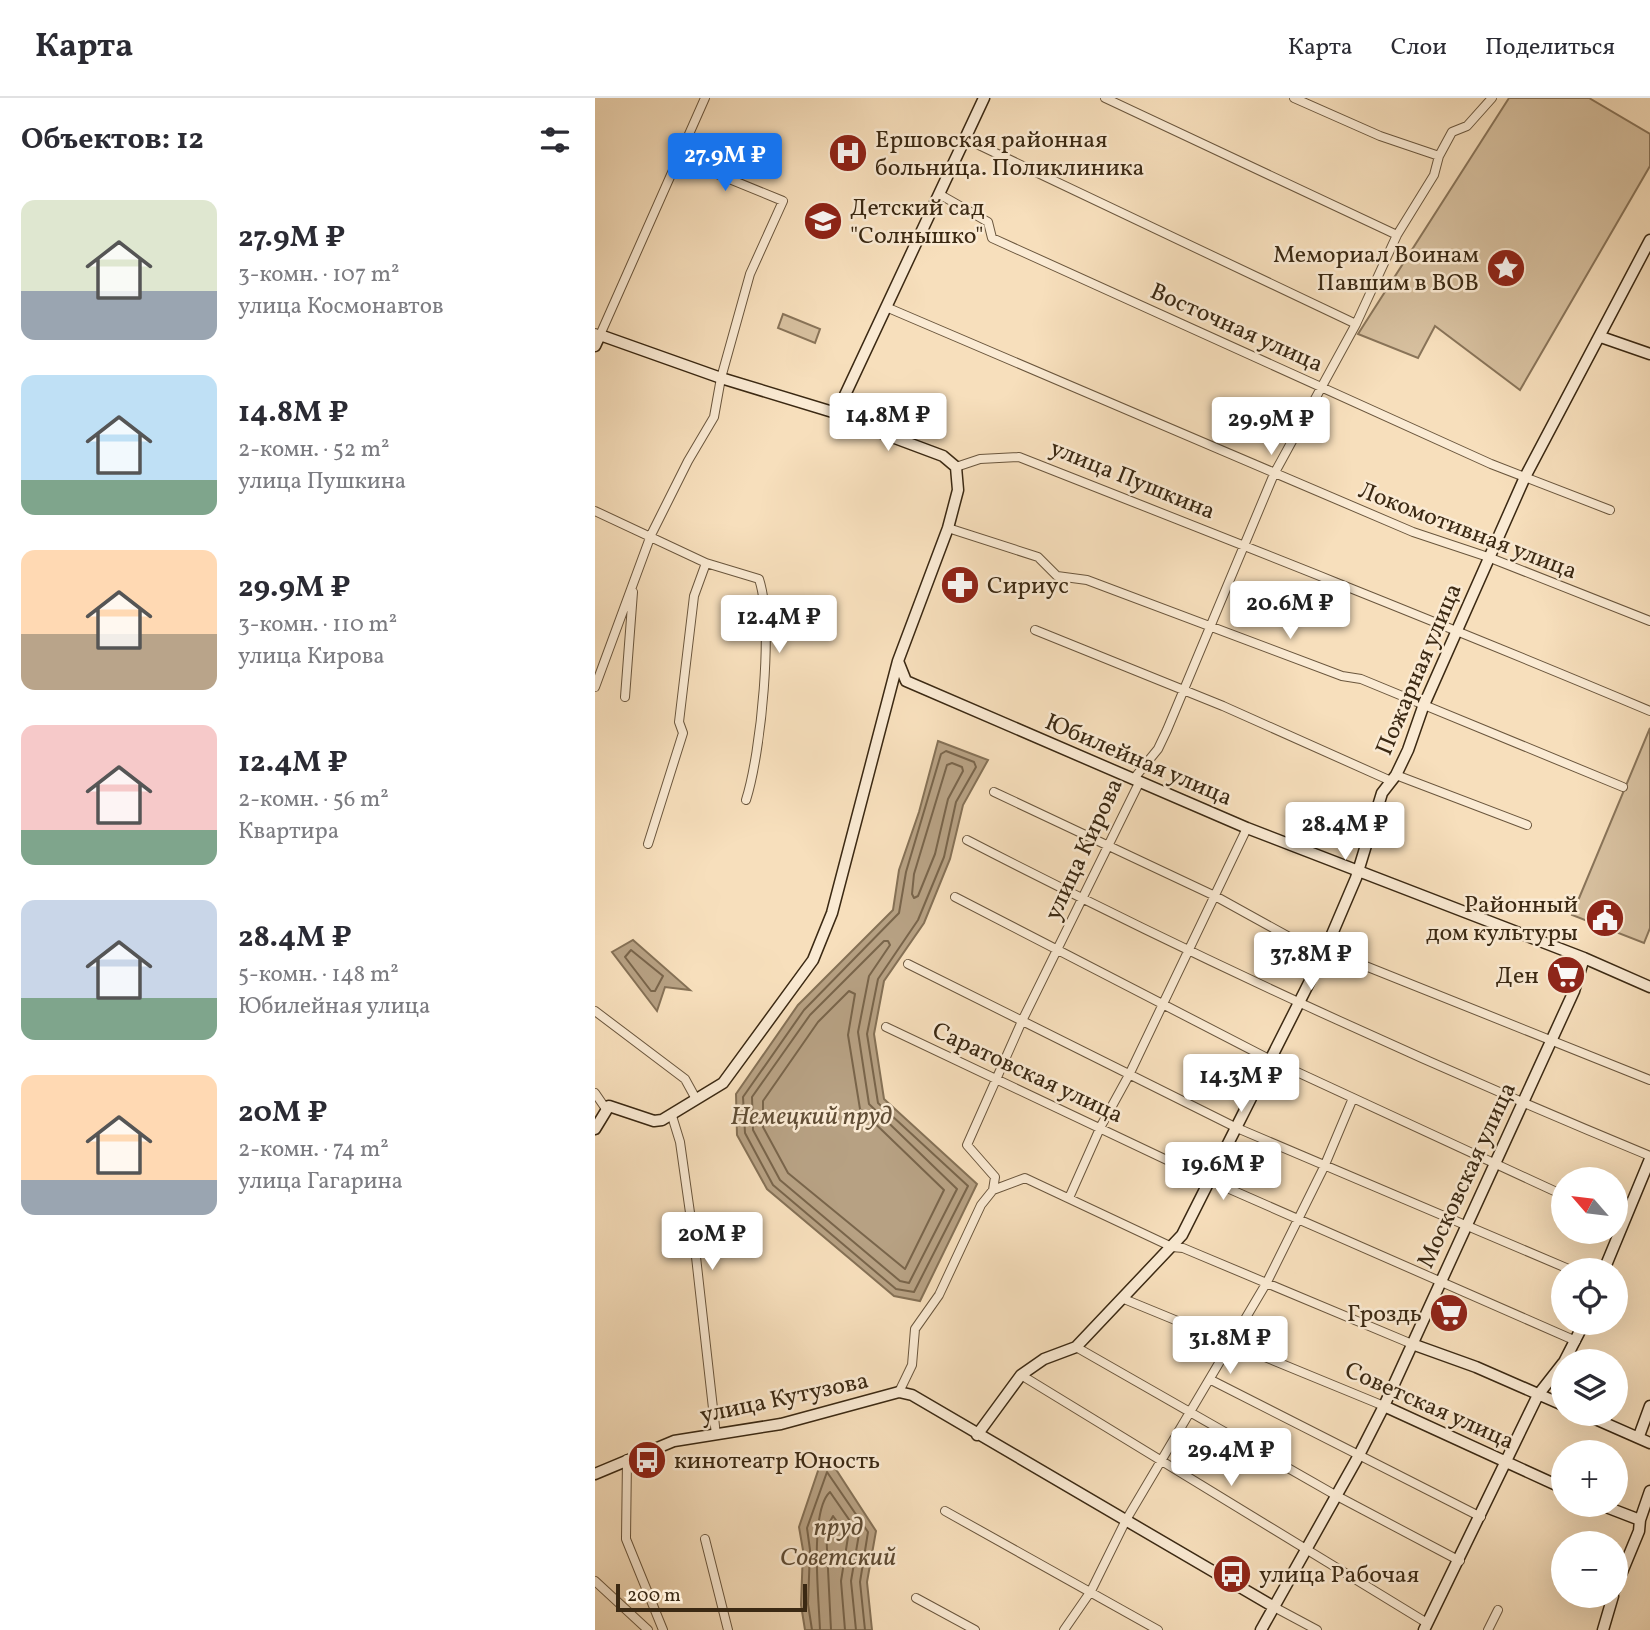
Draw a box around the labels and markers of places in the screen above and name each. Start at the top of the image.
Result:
place label: Ершовская районная больница. Поликлиника [875,124,1145,186]
hospital icon: Ершовская районная больница. Поликлиника [827,132,869,174]
pin: 27.9M ₽ [660,134,790,193]
place label: Детский сад "Солнышко" [850,192,985,254]
school or university icon: Детский сад "Солнышко" [802,200,844,242]
place label: Мемориал Воинам Павшим в ВОВ [1273,239,1479,301]
place icon: Мемориал Воинам Павшим в ВОВ [1485,247,1527,289]
pin: 14.8M ₽ [823,394,953,453]
pin: 29.9M ₽ [1206,398,1336,457]
pharmacy icon: Сириус [939,564,981,606]
place label: Сириус [987,570,1069,604]
pin: 20.6M ₽ [1225,582,1355,641]
pin: 12.4M ₽ [714,596,844,655]
pin: 28.4M ₽ [1280,802,1410,862]
place label: Районный дом культуры [1426,889,1578,951]
public building icon: Районный дом культуры [1584,897,1626,939]
pin: 37.8M ₽ [1246,932,1376,992]
supermarket icon: Ден [1545,954,1587,996]
place label: Ден [1496,960,1539,994]
pin: 14.3M ₽ [1176,1054,1306,1114]
pin: 19.6M ₽ [1158,1142,1288,1202]
pin: 20M ₽ [663,1212,761,1272]
supermarket icon: Гроздь [1428,1292,1470,1334]
place label: Гроздь [1347,1298,1422,1332]
pin: 31.8M ₽ [1165,1316,1295,1376]
pin: 29.4M ₽ [1166,1428,1296,1488]
bus stop icon: кинотеатр Юность [626,1439,668,1481]
place label: кинотеатр Юность [674,1445,880,1479]
bus stop icon: улица Рабочая [1211,1553,1253,1595]
place label: улица Рабочая [1259,1559,1419,1593]

